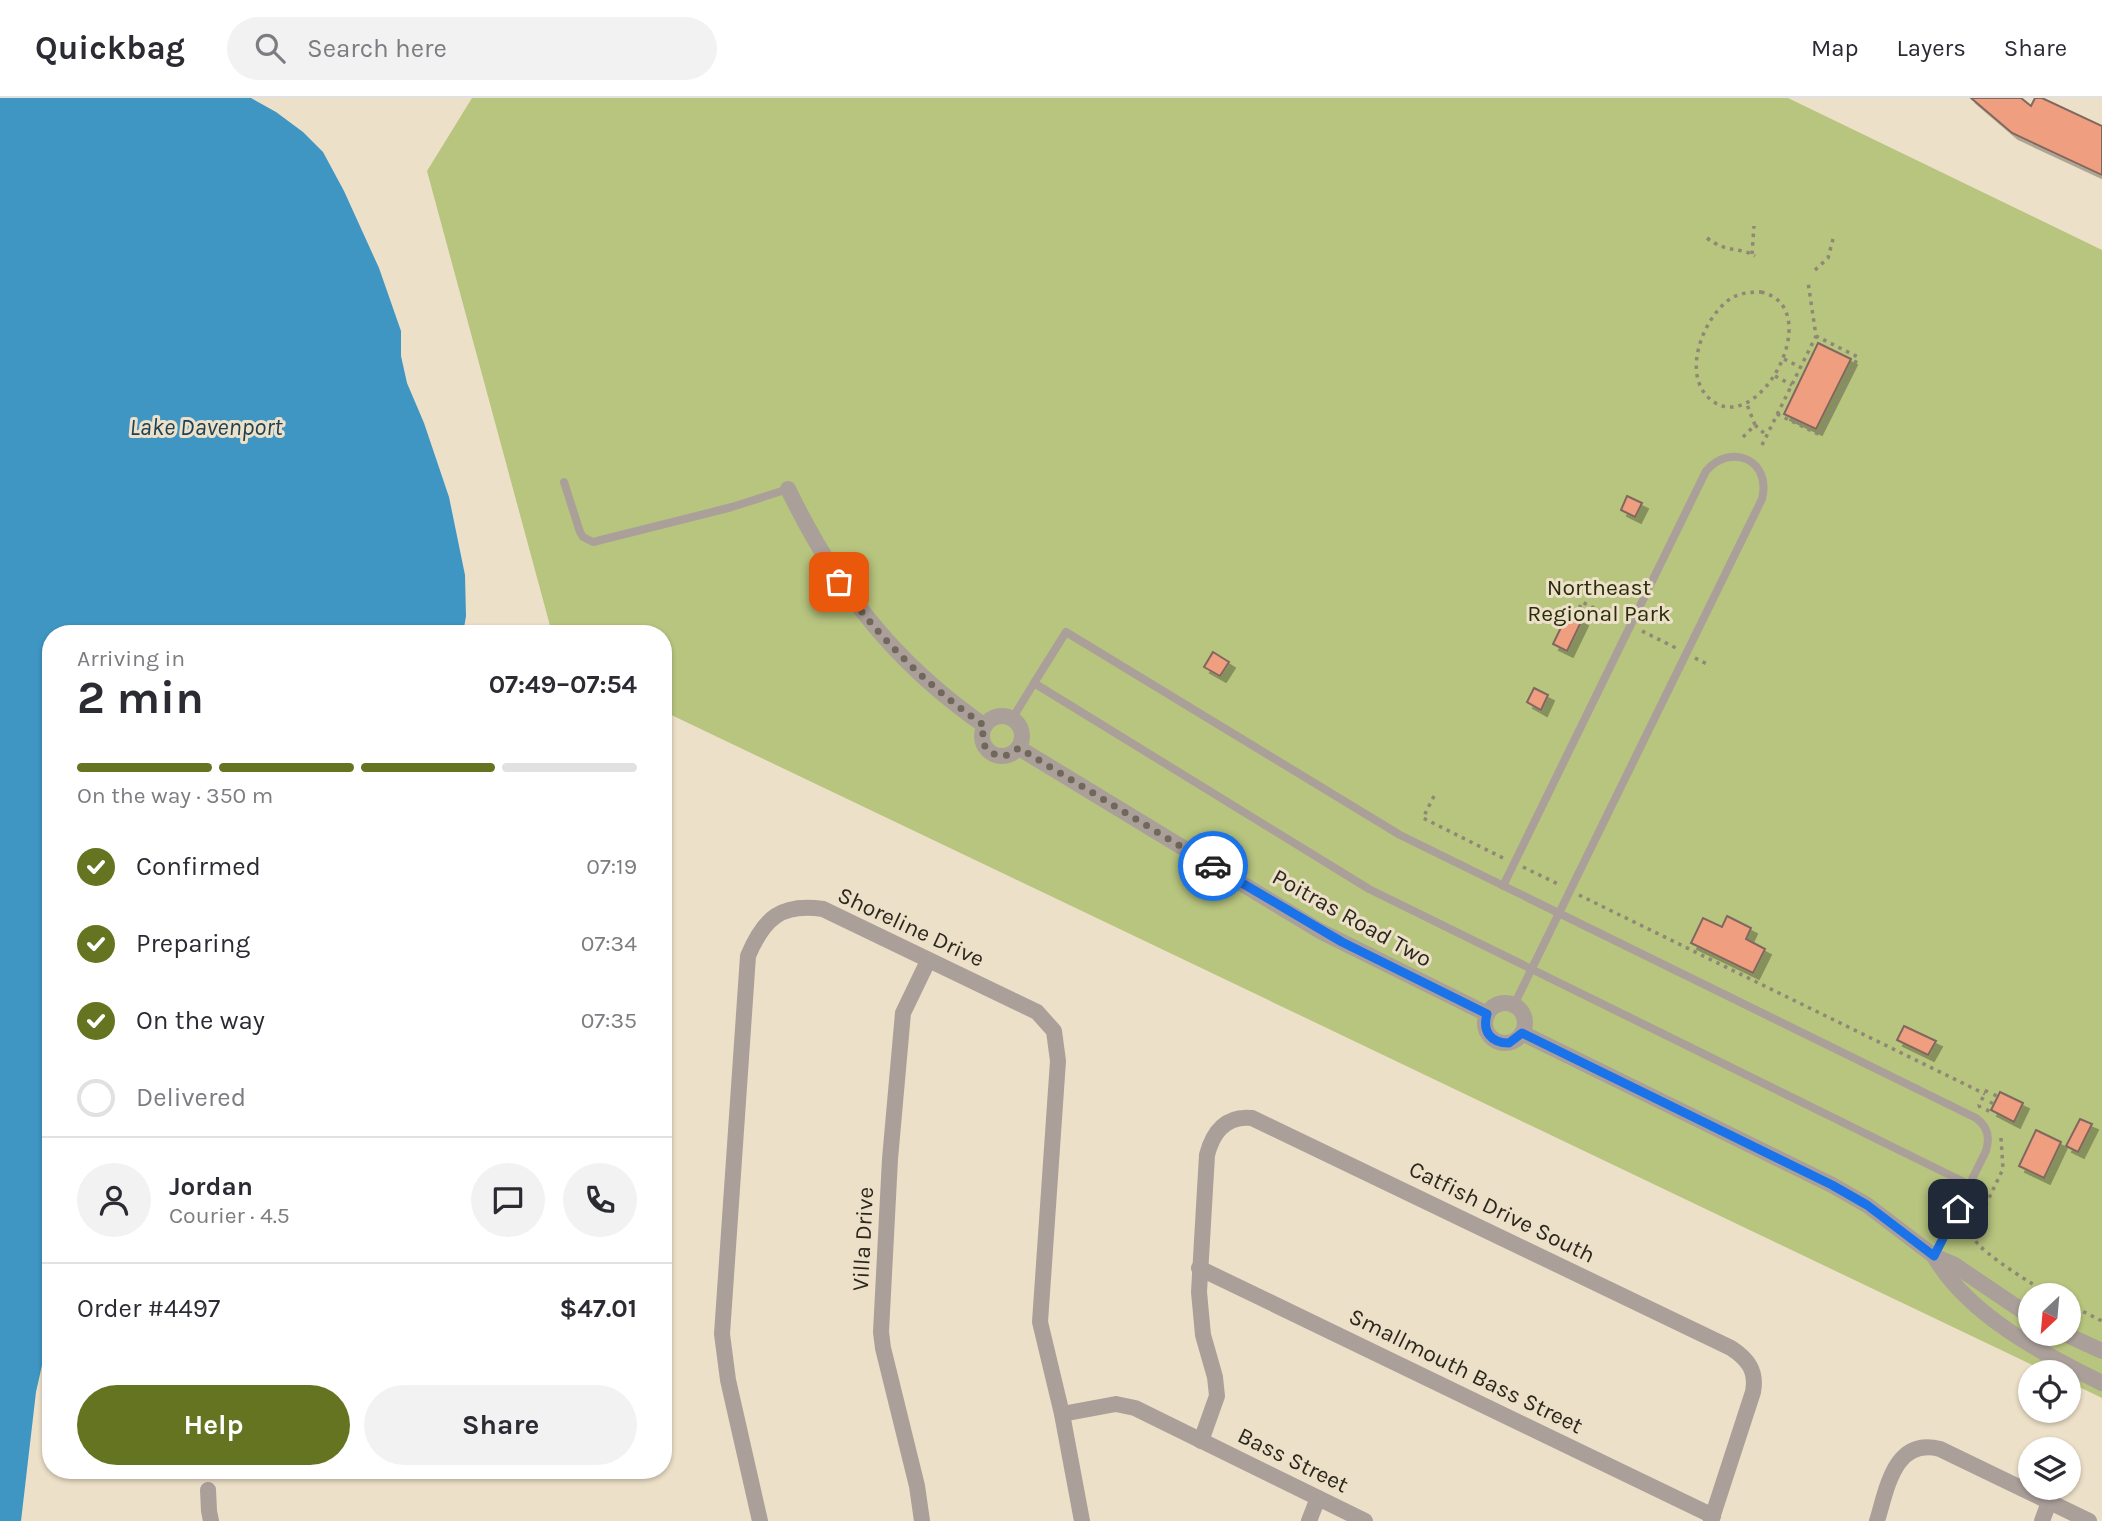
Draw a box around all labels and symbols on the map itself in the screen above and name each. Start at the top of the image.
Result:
water label: Lake Davenport [129,413,283,441]
pin [809,552,869,612]
park label: Northeast Regional Park [1527,574,1671,627]
courier [1178,831,1248,901]
street label: Poitras Road Two [1268,863,1436,973]
street label: Shoreline Drive [833,881,989,973]
street label: Catfish Drive South [1405,1155,1599,1269]
pin [1928,1179,1988,1239]
street label: Villa Drive [847,1186,879,1292]
north arrow [2018,1283,2081,1346]
street label: Smallmouth Bass Street [1345,1303,1588,1440]
street label: Bass Street [1233,1422,1353,1499]

